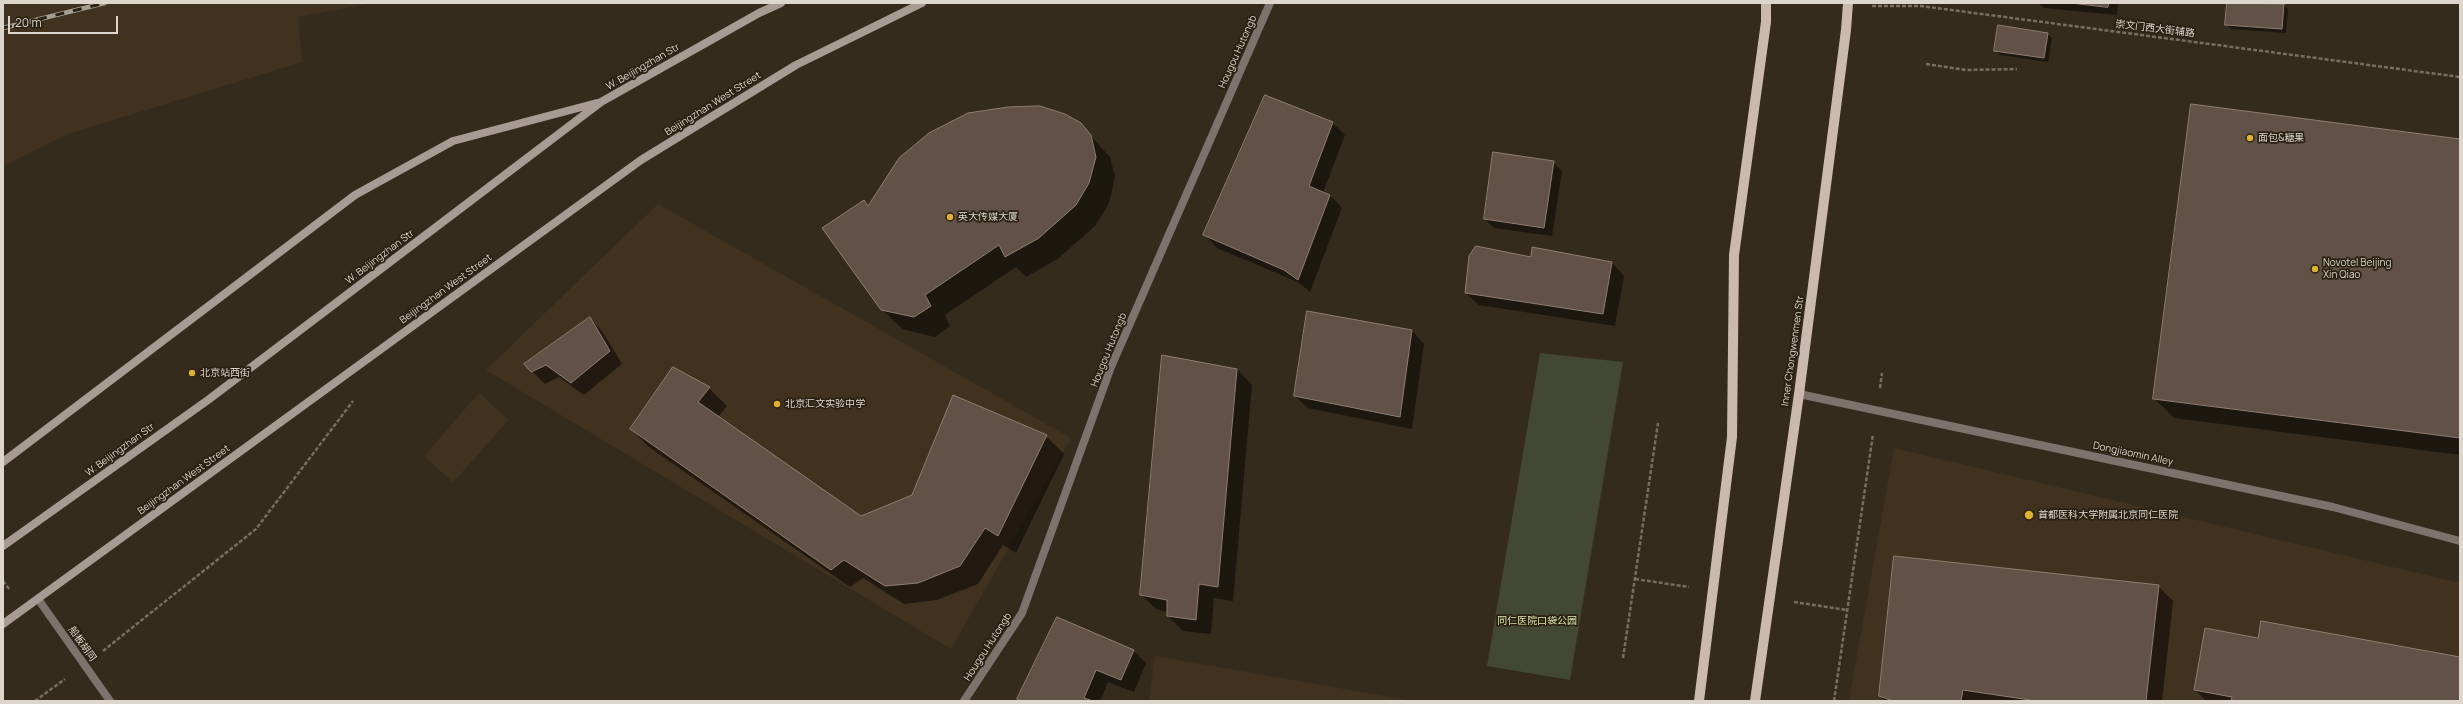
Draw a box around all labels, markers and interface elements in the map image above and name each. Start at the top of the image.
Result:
scale bar [10,8,120,34]
text: 20 m [15,14,42,31]
street label: Hougou Hutongb [1217,14,1259,90]
street label: 崇文门西大街辅路 [2115,18,2195,40]
street label: W. Beijingzhan Str [604,41,682,93]
street label: Beijingzhan West Street [663,70,763,138]
place label: 面包&糖果 [2258,132,2305,144]
marker: 面包&糖果 [2245,133,2255,143]
place label: 英大传媒大厦 [958,211,1018,223]
marker: 英大传媒大厦 [945,212,955,222]
street label: W. Beijingzhan Str [343,227,417,287]
street label: Beijingzhan West Street [398,252,494,326]
place label: Novotel Beijing Xin Qiao [2323,257,2391,280]
marker: Novotel Beijing Xin Qiao [2310,264,2320,274]
street label: Inner Chongwenmen Str [1779,295,1807,407]
street label: Hougou Hutongb [1089,311,1129,389]
place label: 北京站西街 [200,367,250,379]
marker: 北京站西街 [187,368,197,378]
place label: 北京汇文实验中学 [785,398,865,410]
marker: 北京汇文实验中学 [772,399,782,409]
street label: W. Beijingzhan Str [83,421,157,479]
street label: Dongjiaomin Alley [2092,440,2174,468]
street label: Beijingzhan West Street [136,443,232,517]
marker: 首都医科大学附属北京同仁医院 [2023,509,2035,521]
place label: 首都医科大学附属北京同仁医院 [2038,509,2178,521]
street label: Hougou Hutongb [962,611,1014,683]
park label: 同仁医院口袋公园 [1497,615,1577,627]
street label: 船板胡同 [66,624,98,664]

